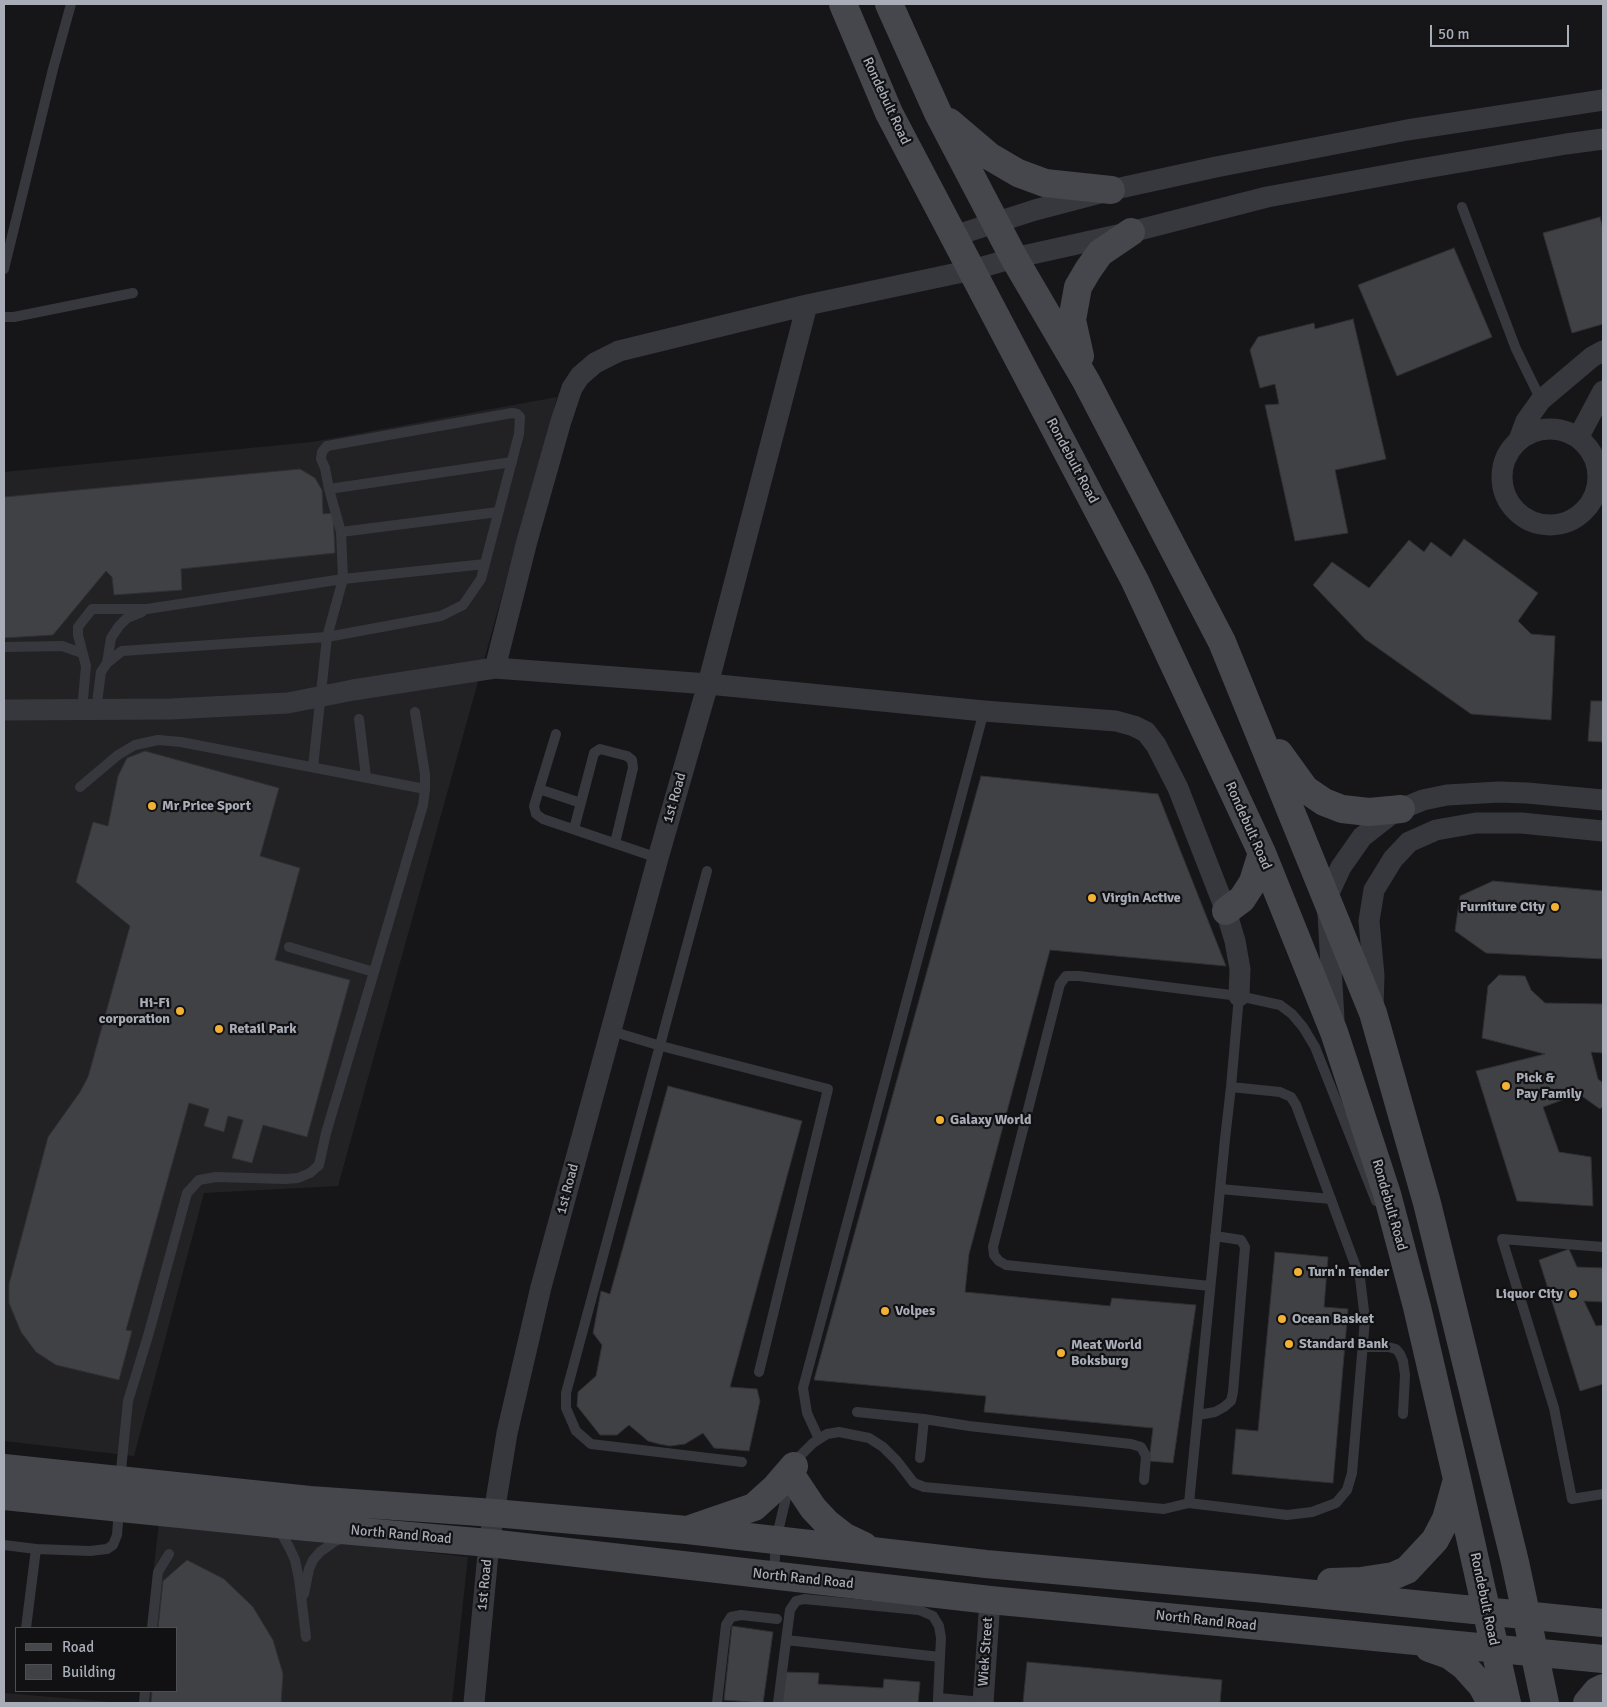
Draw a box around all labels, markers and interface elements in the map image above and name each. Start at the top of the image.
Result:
scale bar [1432,15,1571,47]
text: 50 m [1438,25,1469,43]
street label: Rondebult Road [858,55,914,147]
street label: Rondebult Road [1042,415,1102,507]
street label: 1st Road [660,771,690,825]
street label: Rondebult Road [1221,779,1275,873]
place label: Mr Price Sport [162,798,251,814]
marker: Mr Price Sport [146,800,158,812]
place label: Virgin Active [1102,890,1181,906]
marker: Virgin Active [1086,892,1098,904]
place label: Furniture City [1460,899,1545,915]
marker: Furniture City [1549,901,1561,913]
place label: Hi-Fi corporation [99,995,170,1028]
marker: Hi-Fi corporation [174,1005,186,1017]
place label: Retail Park [229,1021,296,1037]
marker: Retail Park [213,1023,225,1035]
place label: Pick & Pay Family [1516,1070,1582,1102]
marker: Pick & Pay Family [1500,1080,1512,1092]
place label: Galaxy World [950,1112,1032,1128]
marker: Galaxy World [934,1114,946,1126]
street label: Rondebult Road [1368,1157,1410,1253]
street label: 1st Road [553,1162,583,1216]
place label: Turn'n Tender [1308,1264,1389,1280]
marker: Turn'n Tender [1292,1266,1304,1278]
place label: Liquor City [1496,1286,1563,1302]
marker: Liquor City [1567,1288,1579,1300]
place label: Volpes [895,1303,935,1319]
marker: Volpes [879,1305,891,1317]
place label: Ocean Basket [1292,1311,1374,1327]
marker: Ocean Basket [1276,1313,1288,1325]
place label: Standard Bank [1299,1336,1388,1352]
place label: Meat World Boksburg [1071,1337,1142,1370]
marker: Standard Bank [1283,1338,1295,1350]
marker: Meat World Boksburg [1055,1347,1067,1359]
street label: North Rand Road [350,1522,452,1548]
street label: Rondebult Road [1466,1551,1502,1647]
street label: 1st Road [474,1558,496,1612]
street label: North Rand Road [752,1565,854,1593]
street label: North Rand Road [1155,1607,1257,1635]
street label: Wiek Street [975,1617,997,1687]
legend [15,1627,178,1692]
text: Road [62,1638,94,1656]
text: Building [62,1663,116,1681]

